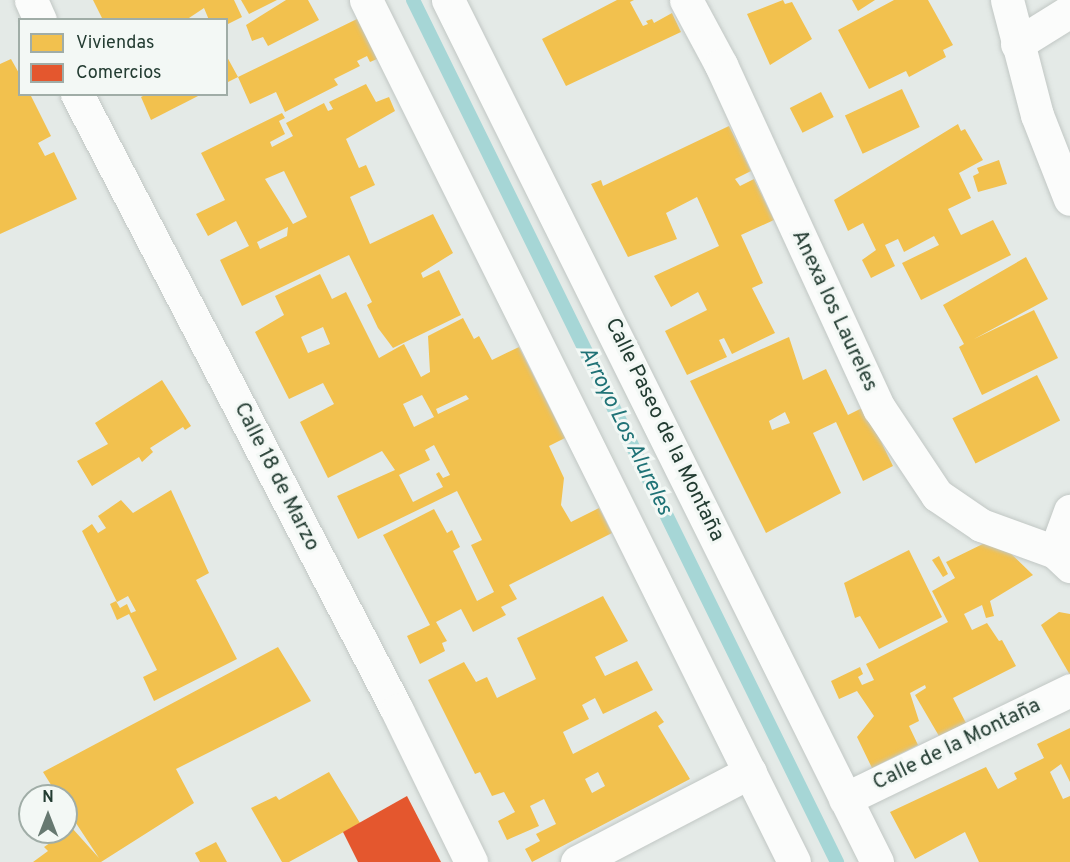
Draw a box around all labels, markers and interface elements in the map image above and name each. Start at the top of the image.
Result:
legend [18,18,228,96]
text: Viviendas [76,32,154,55]
text: Comercios [76,62,162,85]
street label: Anexa los Laureles [786,226,882,396]
street label: Calle Paseo de la Montaña [599,314,729,546]
water label: Arroyo Los Alureles [573,342,677,520]
street label: Calle 18 de Marzo [228,399,324,555]
street label: Calle de la Montaña [869,693,1045,797]
north arrow [18,784,78,844]
text: N [42,788,54,808]

